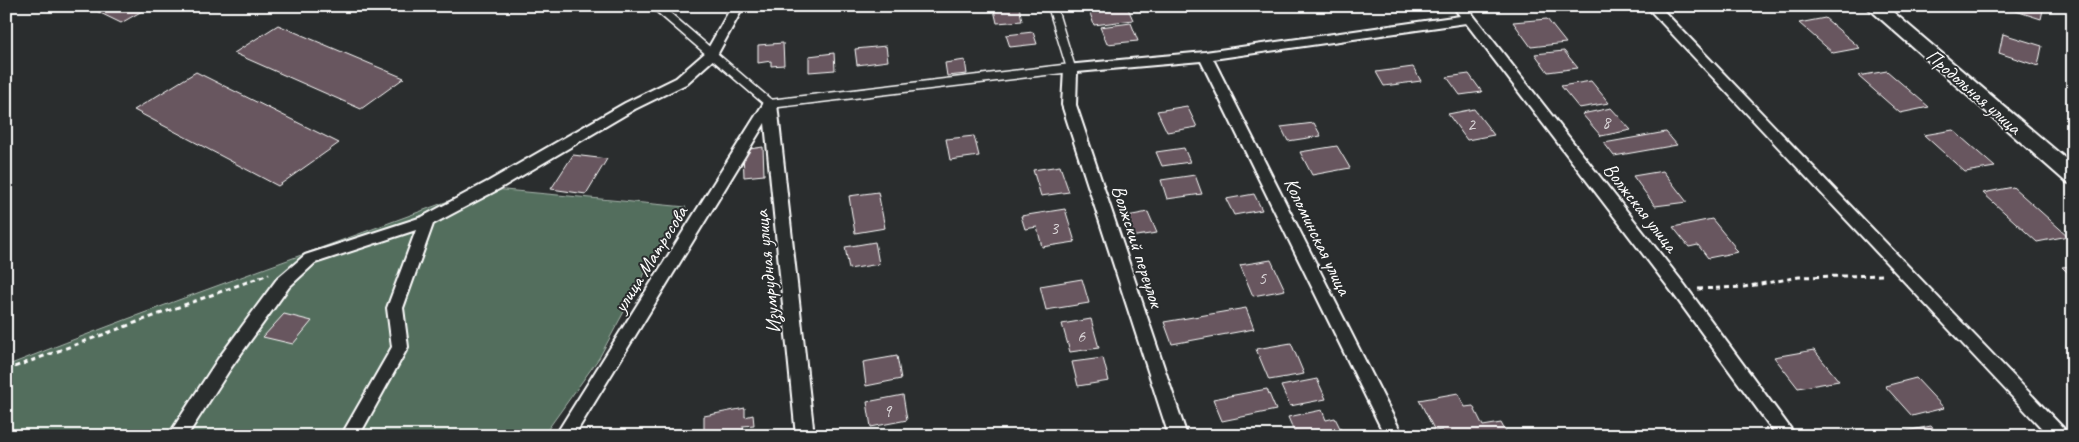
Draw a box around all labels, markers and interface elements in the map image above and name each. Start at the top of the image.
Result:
street label: Продольная улица [1921,43,2028,140]
house number: 8 [1602,111,1612,133]
house number: 2 [1467,113,1477,135]
street label: Волжская улица [1598,158,1684,259]
street label: Коломинская улица [1278,173,1358,301]
street label: Волжский переулок [1106,182,1170,312]
street label: улица Матросова [607,200,694,318]
street label: Изумрудная улица [748,208,787,335]
house number: 3 [1050,217,1060,239]
house number: 5 [1258,267,1267,289]
house number: 6 [1077,325,1086,347]
house number: 9 [883,400,893,422]

